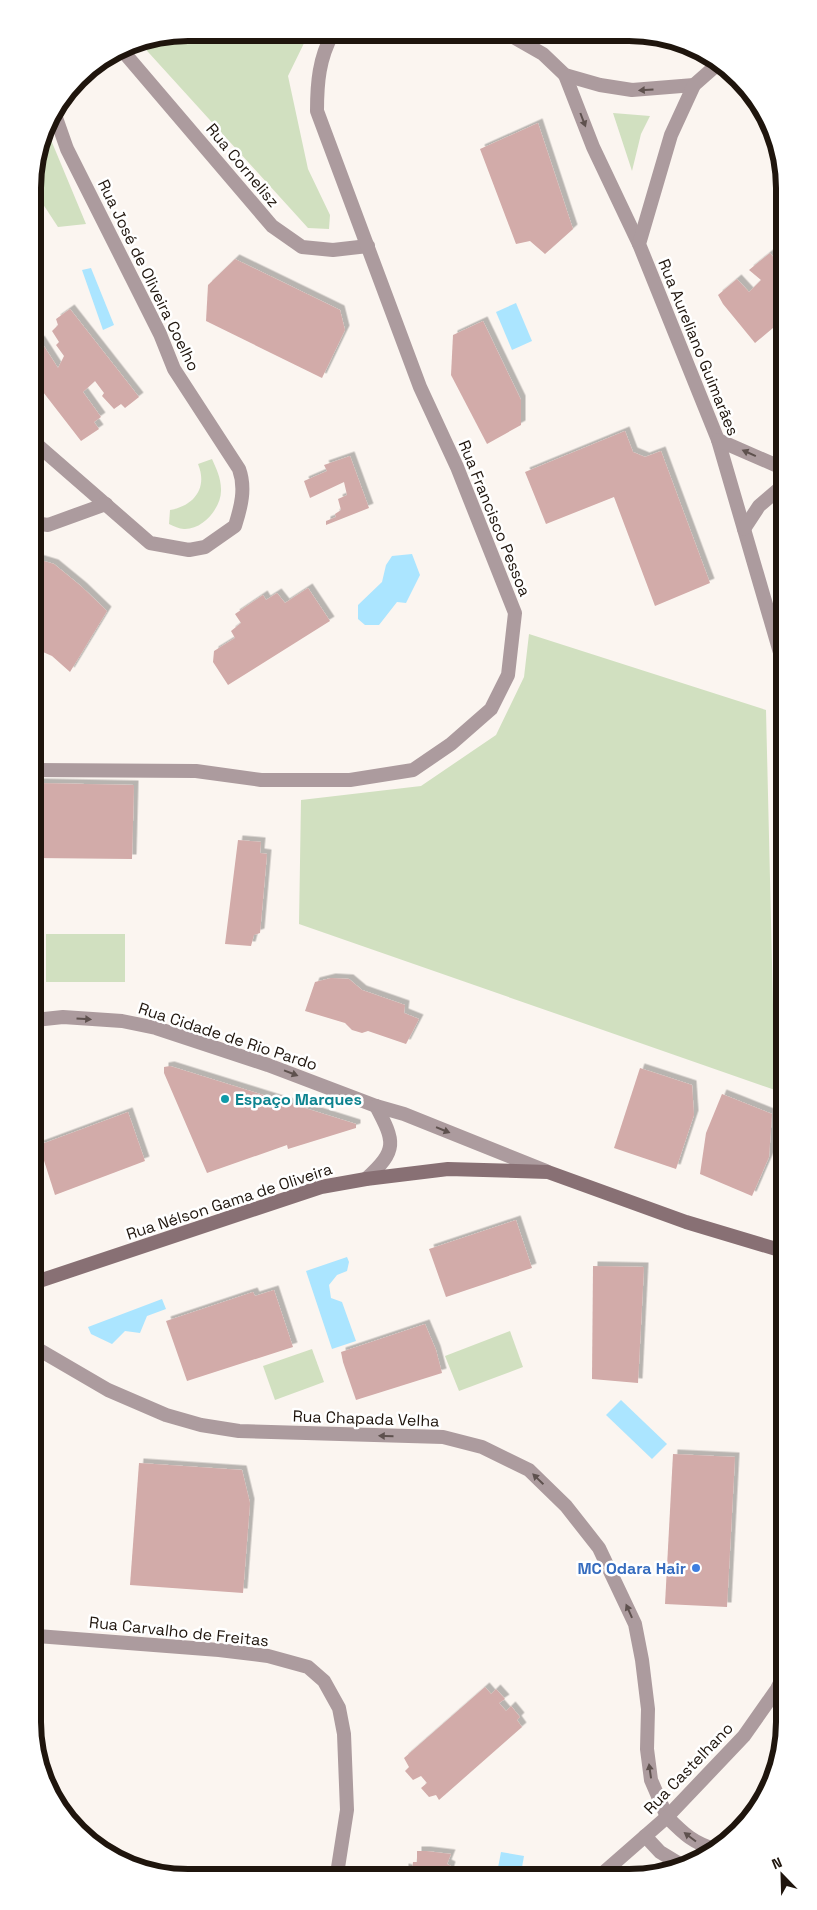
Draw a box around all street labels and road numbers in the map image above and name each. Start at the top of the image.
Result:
street label: Rua Cornelisz [201,119,284,212]
street label: Rua José de Oliveira Coelho [93,176,204,374]
street label: Rua Aureliano Guimarães [653,256,744,439]
street label: Rua Francisco Pessoa [454,437,536,599]
street label: Rua Cidade de Rio Pardo [136,998,320,1075]
street label: Rua Nélson Gama de Oliveira [123,1158,335,1245]
street label: Rua Chapada Velha [292,1405,440,1432]
street label: Rua Carvalho de Freitas [88,1612,270,1651]
street label: Rua Castelhano [639,1718,738,1819]

